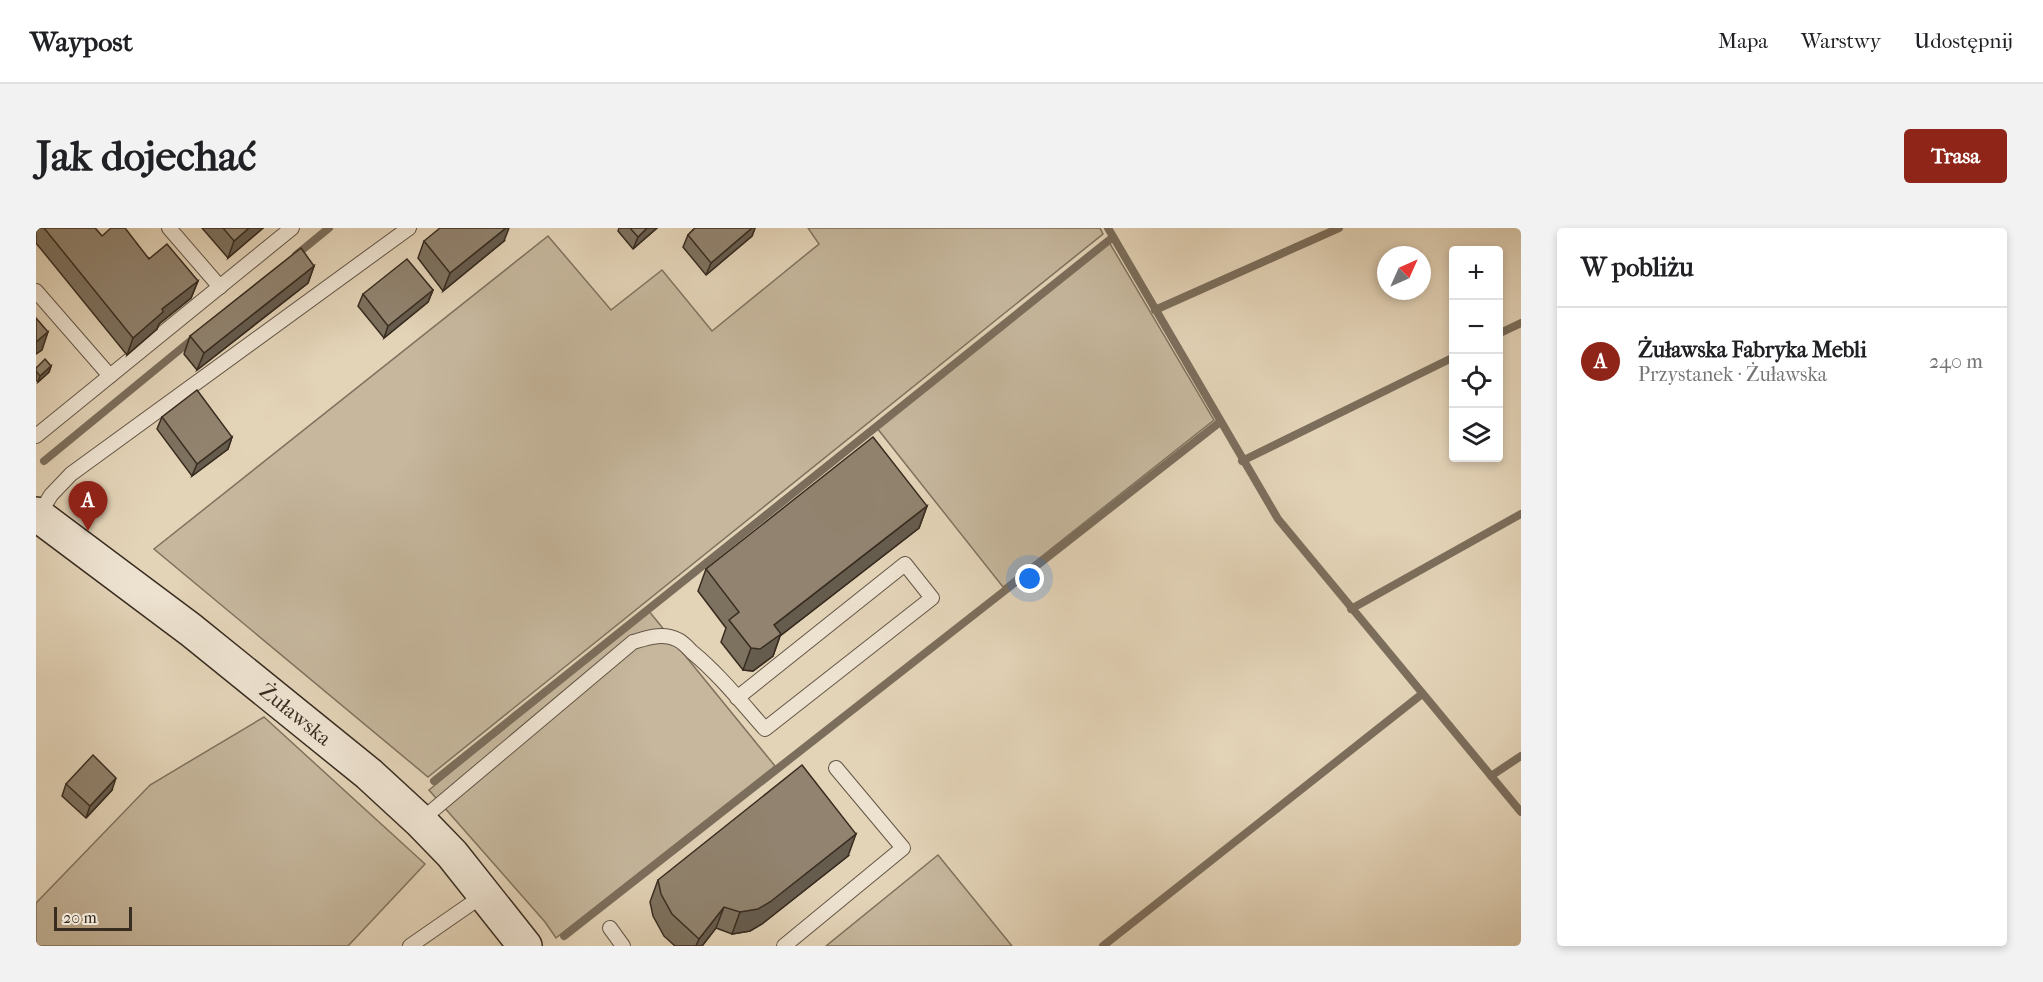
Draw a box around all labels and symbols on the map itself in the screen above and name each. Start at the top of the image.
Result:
north arrow [1377,246,1431,300]
pin: A [68,482,108,531]
your location [1015,564,1044,593]
street label: Żuławska [255,678,336,751]
scale bar [54,904,132,932]

